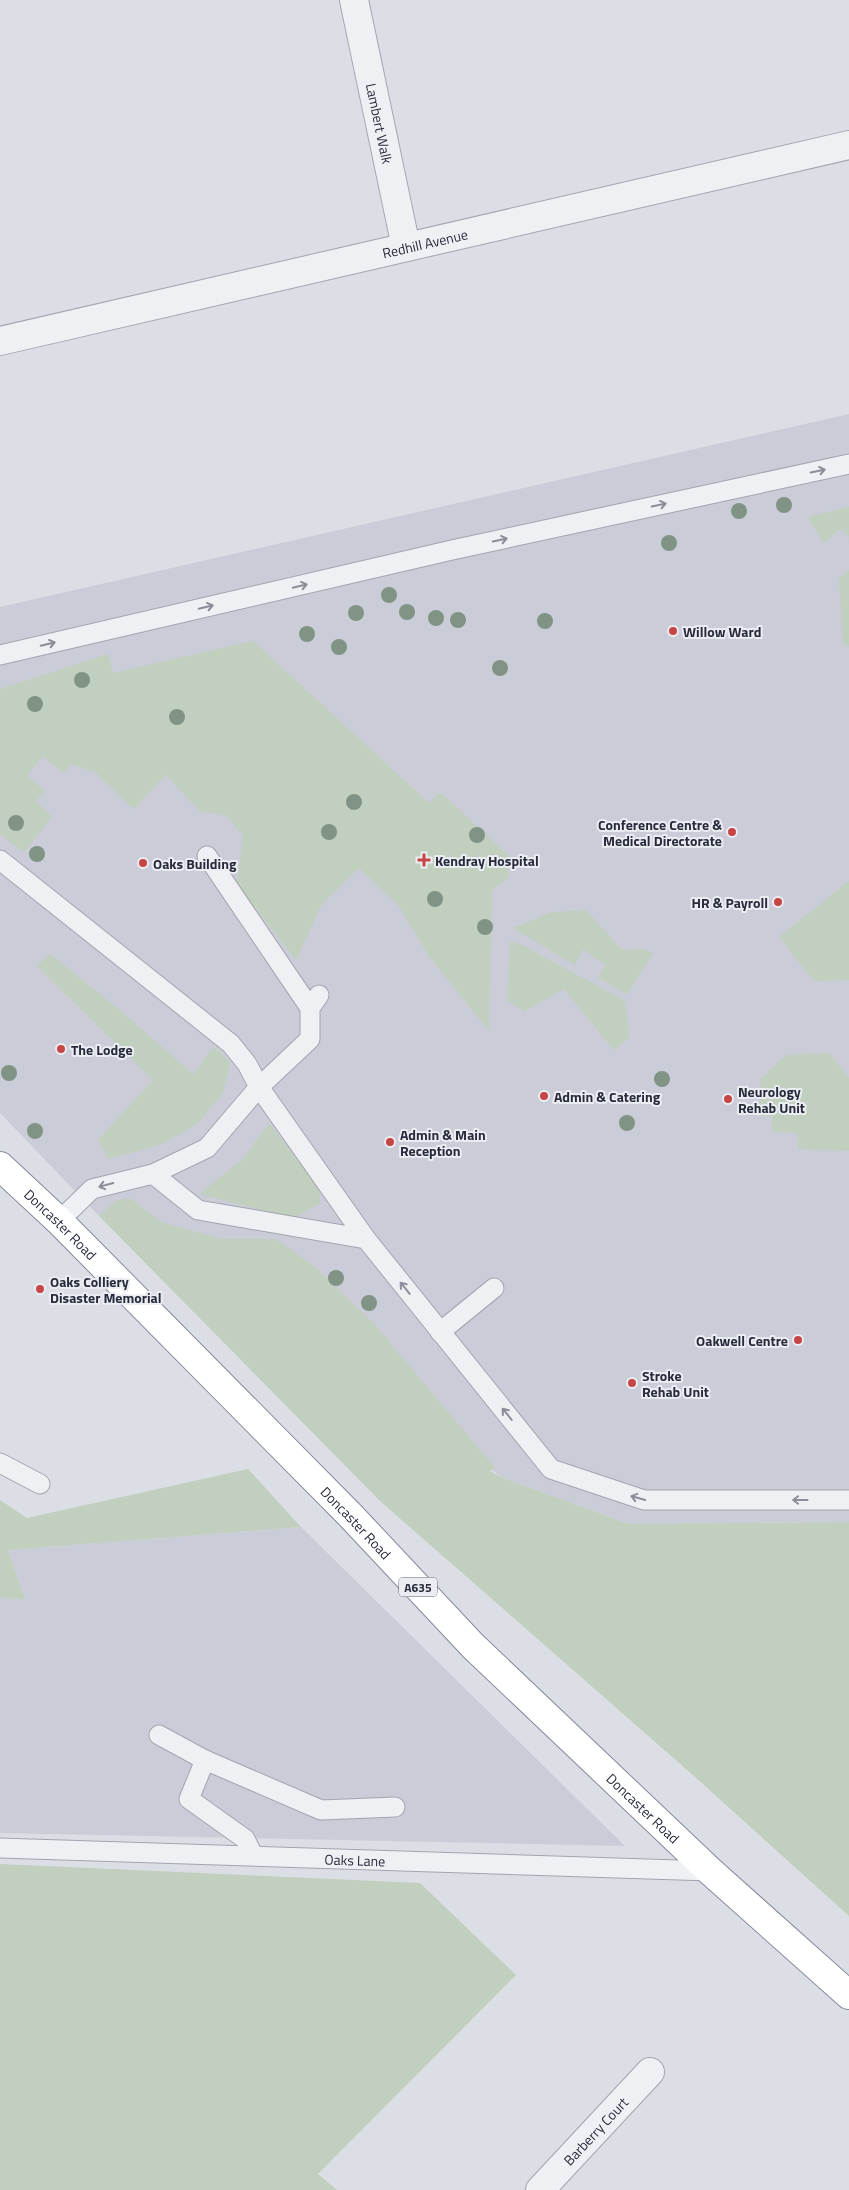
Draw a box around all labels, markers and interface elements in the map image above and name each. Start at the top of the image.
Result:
street label: Lambert Walk [361,81,399,166]
street label: Redhill Avenue [380,223,470,263]
one-way arrow [809,466,825,475]
one-way arrow [650,500,666,509]
one-way arrow [492,534,508,544]
one-way arrow [291,581,307,590]
one-way arrow [197,602,213,612]
place label: Willow Ward [683,621,761,642]
marker: Willow Ward [667,625,679,637]
one-way arrow [39,639,55,648]
place label: Conference Centre & Medical Directorate [598,814,722,851]
marker: Conference Centre & Medical Directorate [726,826,738,838]
place label: Kendray Hospital [435,850,539,871]
place label: Oaks Building [153,853,237,874]
marker: Kendray Hospital [417,853,431,867]
marker: Oaks Building [137,857,149,869]
place label: HR & Payroll [691,892,768,913]
marker: HR & Payroll [772,896,784,908]
place label: The Lodge [71,1039,133,1060]
marker: The Lodge [55,1043,67,1055]
place label: Neurology Rehab Unit [738,1081,805,1118]
place label: Admin & Catering [554,1086,661,1107]
marker: Admin & Catering [538,1090,550,1102]
marker: Neurology Rehab Unit [722,1093,734,1105]
place label: Admin & Main Reception [400,1124,486,1161]
marker: Admin & Main Reception [384,1136,396,1148]
one-way arrow [98,1181,114,1191]
street label: Doncaster Road [20,1184,102,1264]
place label: Oaks Colliery Disaster Memorial [50,1271,161,1308]
one-way arrow [399,1281,410,1294]
marker: Oaks Colliery Disaster Memorial [34,1283,46,1295]
place label: Oakwell Centre [696,1330,788,1351]
marker: Oakwell Centre [792,1334,804,1346]
place label: Stroke Rehab Unit [642,1365,709,1402]
marker: Stroke Rehab Unit [626,1377,638,1389]
one-way arrow [501,1408,512,1421]
street label: Doncaster Road [316,1481,396,1563]
one-way arrow [631,1493,647,1502]
one-way arrow [793,1495,809,1505]
road number: A635 [399,1578,437,1596]
street label: Doncaster Road [602,1768,685,1848]
street label: Oaks Lane [324,1848,386,1871]
street label: Barberry Court [558,2092,633,2170]

